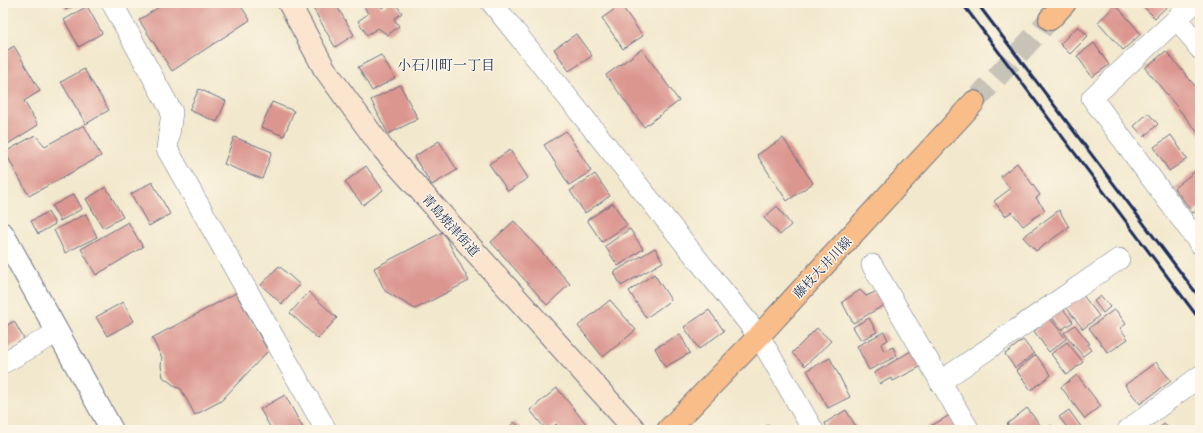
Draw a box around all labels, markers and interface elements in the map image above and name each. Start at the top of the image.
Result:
district label: 小石川町一丁目 [397,57,495,75]
street label: 青島焼津街道 [418,191,482,260]
street label: 藤枝大井川線 [790,234,855,302]

